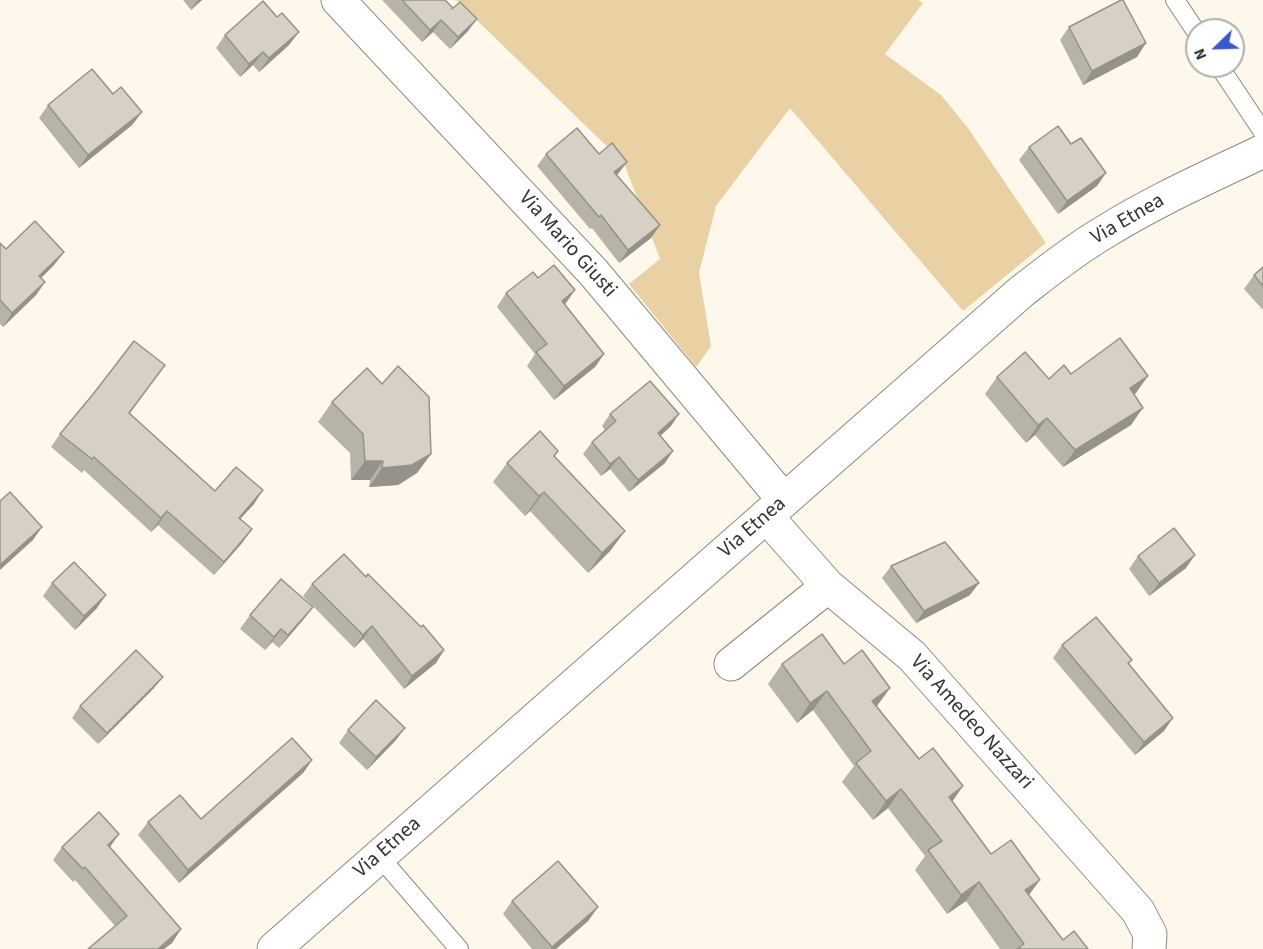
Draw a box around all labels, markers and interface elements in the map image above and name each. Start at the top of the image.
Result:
north arrow [1185,18,1245,78]
text: N [1188,45,1212,63]
street label: Via Mario Giusti [513,186,621,304]
street label: Via Etnea [1087,189,1169,251]
street label: Via Etnea [714,492,792,564]
street label: Via Amedeo Nazzari [904,651,1038,795]
street label: Via Etnea [349,812,427,884]

